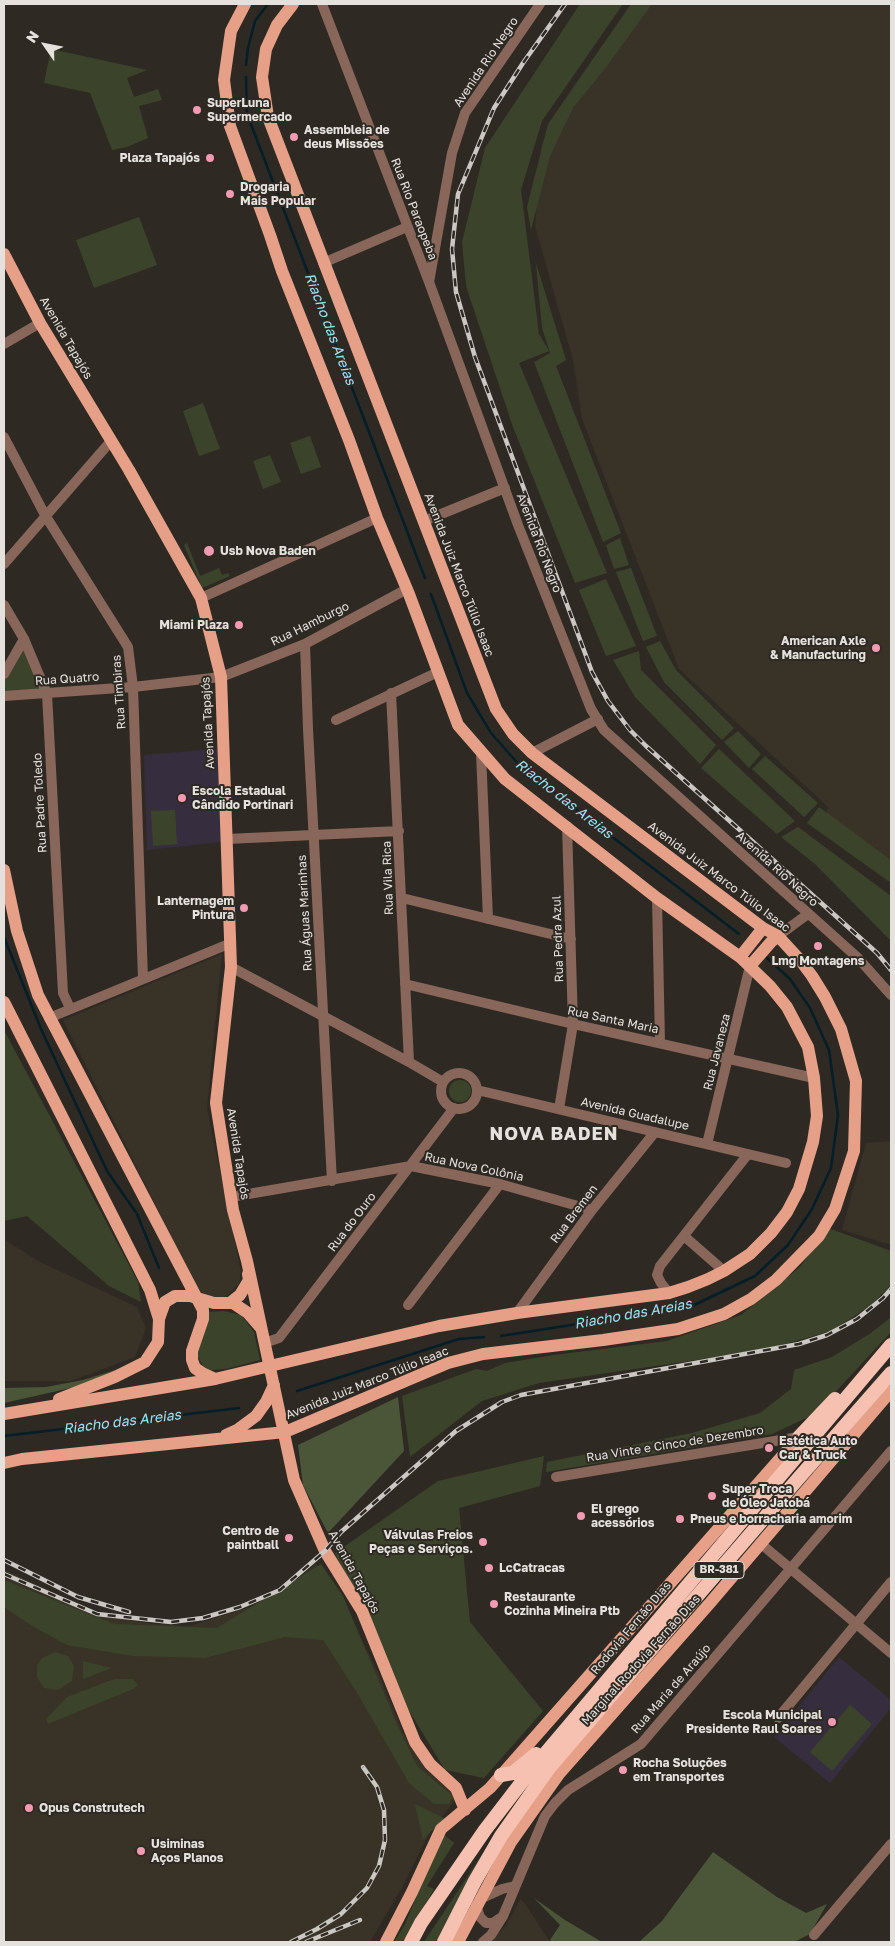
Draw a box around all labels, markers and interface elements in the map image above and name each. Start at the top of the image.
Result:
street label: Avenida Rio Negro [451,14,521,110]
north arrow [20,20,70,70]
text: N [22,27,42,46]
place label: SuperLuna Supermercado [207,96,292,124]
marker: SuperLuna Supermercado [191,104,203,116]
place label: Assembleia de deus Missões [304,123,390,151]
marker: Assembleia de deus Missões [288,131,300,143]
place label: Plaza Tapajós [120,151,200,165]
marker: Plaza Tapajós [204,152,216,164]
street label: Rua Rio Paraopeba [388,156,440,262]
place label: Drogaria Mais Popular [240,180,316,208]
marker: Drogaria Mais Popular [224,188,236,200]
water label: Riacho das Areias [301,271,359,387]
street label: Avenida Tapajós [37,294,95,382]
street label: Avenida Juiz Marco Túlio Isaac [421,491,497,659]
street label: Avenida Rio Negro [513,491,565,595]
marker: Usb Nova Baden [202,544,216,558]
place label: Usb Nova Baden [220,544,316,558]
street label: Rua Hamburgo [269,599,351,649]
place label: Miami Plaza [159,618,229,632]
marker: Miami Plaza [233,619,245,631]
place label: American Axle & Manufacturing [770,634,866,662]
marker: American Axle & Manufacturing [870,642,882,654]
street label: Rua Timbiras [109,654,129,730]
street label: Rua Quatro [34,670,100,688]
street label: Avenida Tapajós [198,676,218,770]
street label: Rua Padre Toledo [30,753,50,853]
water label: Riacho das Areias [512,756,616,842]
place label: Escola Estadual Cândido Portinari [192,784,293,812]
marker: Escola Estadual Cândido Portinari [176,792,188,804]
street label: Avenida Juiz Marco Túlio Isaac [645,819,793,935]
street label: Avenida Rio Negro [733,828,821,910]
street label: Rua Vila Rica [380,841,396,915]
street label: Rua Águas Marinhas [295,854,315,972]
place label: Lanternagem Pintura [157,894,234,922]
street label: Rua Pedra Azul [549,895,567,983]
marker: Lanternagem Pintura [238,902,250,914]
marker: Lmg Montagens [812,940,824,952]
place label: Lmg Montagens [771,954,865,968]
street label: Rua Santa Maria [566,1003,660,1037]
street label: Rua Javaneza [701,1012,733,1092]
street label: Avenida Guadalupe [579,1095,691,1133]
street label: Avenida Tapajós [224,1107,252,1201]
district label: NOVA BADEN [488,1123,620,1145]
street label: Rua Nova Colônia [423,1149,525,1185]
street label: Rua Bremen [547,1182,601,1246]
street label: Rua do Ouro [325,1190,379,1254]
water label: Riacho das Areias [573,1295,693,1333]
street label: Avenida Juiz Marco Túlio Isaac [284,1344,450,1422]
water label: Riacho das Areias [62,1406,182,1438]
street label: Rua Vinte e Cinco de Dezembro [585,1423,765,1465]
place label: Estética Auto Car & Truck [779,1434,857,1462]
marker: Estética Auto Car & Truck [763,1442,775,1454]
place label: Super Troca de Óleo Jatobá [722,1482,810,1510]
marker: Super Troca de Óleo Jatobá [706,1490,718,1502]
place label: El grego acessórios [591,1502,654,1530]
marker: El grego acessórios [575,1510,587,1522]
place label: Pneus e borracharia amorim [690,1512,852,1526]
marker: Pneus e borracharia amorim [674,1513,686,1525]
place label: Centro de paintball [222,1524,279,1552]
street label: Avenida Tapajós [325,1528,383,1616]
place label: Válvulas Freios Peças e Serviços. [369,1528,473,1556]
marker: Centro de paintball [283,1532,295,1544]
marker: Válvulas Freios Peças e Serviços. [477,1536,489,1548]
place label: LcCatracas [499,1561,565,1575]
marker: LcCatracas [483,1562,495,1574]
road number: BR-381 [694,1562,744,1578]
street label: Rodovia Fernão Dias [588,1579,674,1677]
place label: Restaurante Cozinha Mineira Ptb [504,1590,620,1618]
street label: Marginal Rodovia Fernão Dias [579,1592,703,1728]
marker: Restaurante Cozinha Mineira Ptb [488,1598,500,1610]
street label: Rua Maria de Araújo [628,1641,714,1737]
place label: Escola Municipal Presidente Raul Soares [686,1708,822,1736]
marker: Escola Municipal Presidente Raul Soares [826,1716,838,1728]
place label: Rocha Soluções em Transportes [633,1756,727,1784]
marker: Rocha Soluções em Transportes [617,1764,629,1776]
place label: Opus Construtech [39,1801,145,1815]
marker: Opus Construtech [23,1802,35,1814]
place label: Usiminas Aços Planos [151,1837,223,1865]
marker: Usiminas Aços Planos [135,1845,147,1857]

